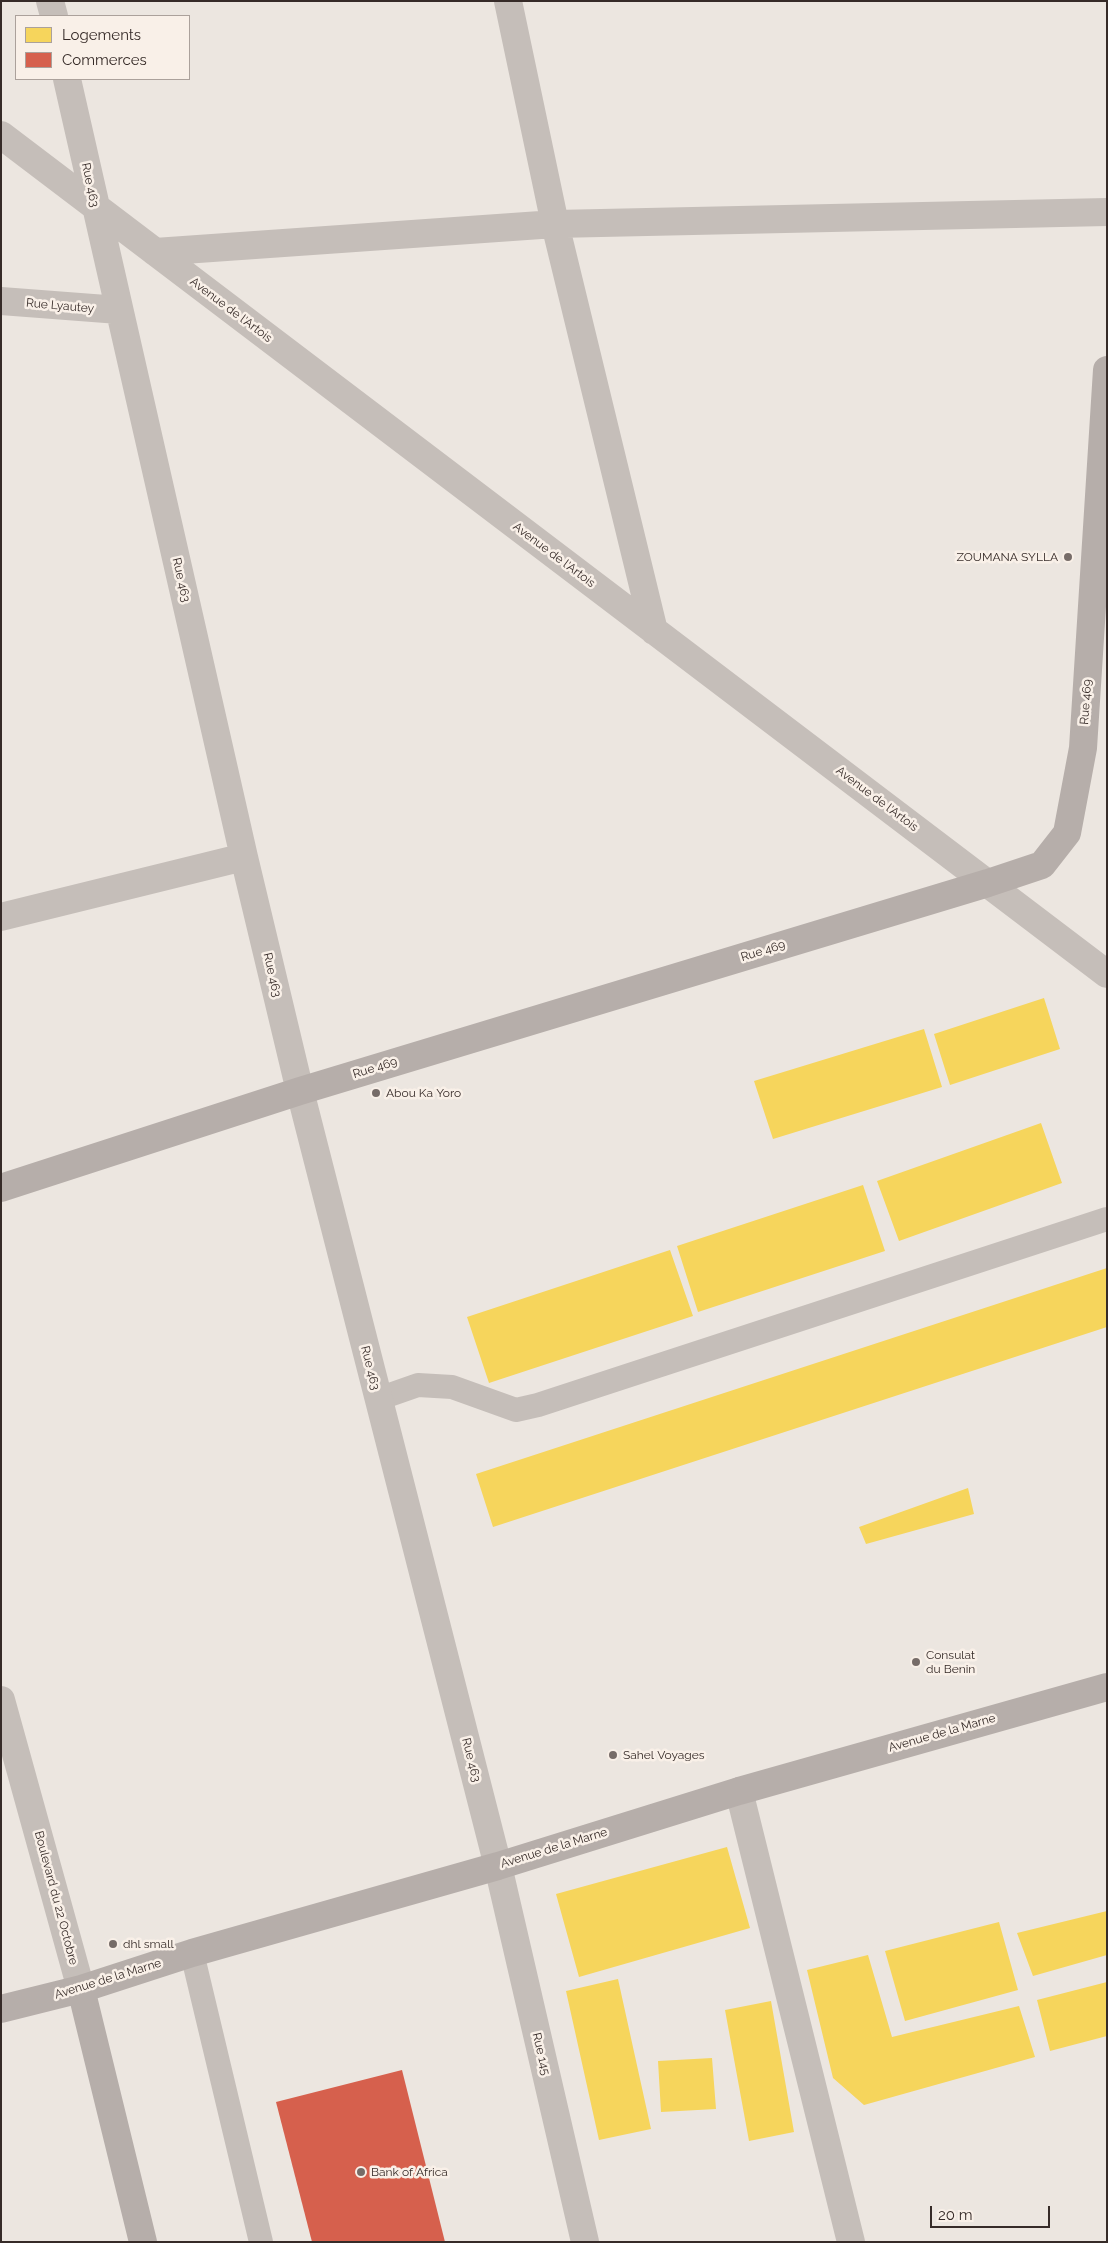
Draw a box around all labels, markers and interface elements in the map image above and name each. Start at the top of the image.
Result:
legend [15,15,190,80]
text: Logements [62,26,141,44]
text: Commerces [62,51,147,69]
street label: Rue 463 [78,161,102,209]
street label: Avenue de l'Artois [187,274,275,346]
street label: Rue Lyautey [25,296,95,316]
street label: Avenue de l'Artois [510,519,598,591]
place label: ZOUMANA SYLLA [957,550,1058,564]
marker: ZOUMANA SYLLA [1062,551,1074,563]
street label: Rue 463 [169,556,193,604]
street label: Rue 469 [1077,679,1095,725]
street label: Avenue de l'Artois [833,763,921,835]
street label: Rue 469 [739,937,787,965]
street label: Rue 463 [260,951,284,999]
street label: Rue 469 [351,1054,399,1082]
place label: Abou Ka Yoro [386,1086,461,1100]
marker: Abou Ka Yoro [370,1087,382,1099]
street label: Rue 463 [358,1344,382,1392]
place label: Consulat du Benin [926,1648,975,1676]
marker: Consulat du Benin [910,1656,922,1668]
street label: Avenue de la Marne [887,1711,997,1755]
street label: Rue 463 [459,1736,483,1784]
place label: Sahel Voyages [623,1748,705,1762]
marker: Sahel Voyages [607,1749,619,1761]
street label: Avenue de la Marne [499,1825,609,1871]
street label: Boulevard du 22 Octobre [31,1829,81,1967]
place label: dhl small [123,1937,174,1951]
marker: dhl small [107,1938,119,1950]
street label: Avenue de la Marne [53,1956,163,2002]
street label: Rue 145 [529,2031,553,2077]
place label: Bank of Africa [371,2165,448,2179]
marker: Bank of Africa [355,2166,367,2178]
scale bar [933,2196,1053,2228]
text: 20 m [938,2206,973,2224]

